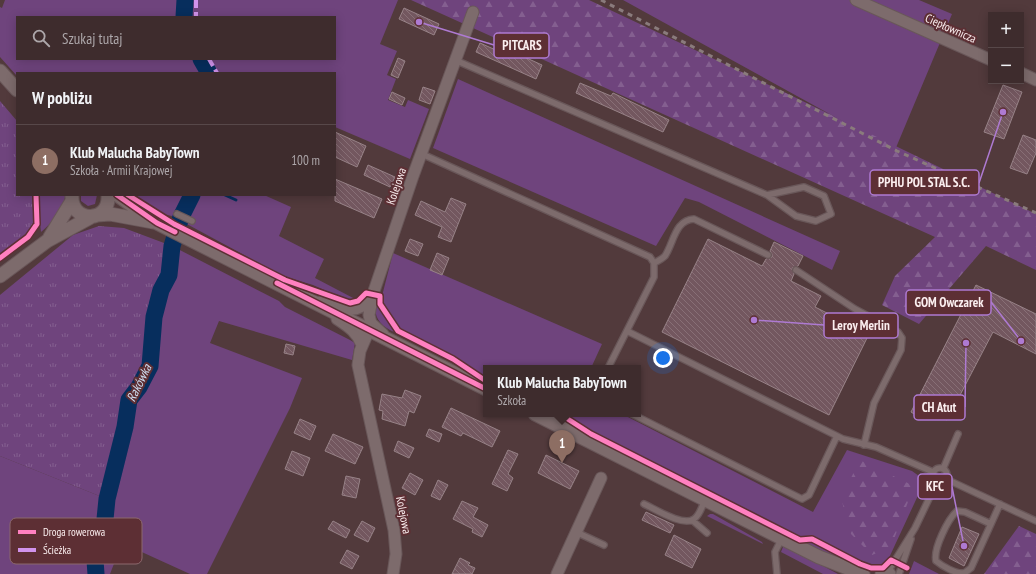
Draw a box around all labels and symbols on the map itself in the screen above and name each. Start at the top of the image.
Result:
street label: Ciepłownicza [923,10,979,46]
callout: PITCARS [494,33,549,58]
text: PITCARS [502,37,542,54]
street label: Kolejowa [383,165,409,206]
callout: PPHU POL STAL S.C. [870,170,979,195]
text: PPHU POL STAL S.C. [878,174,970,191]
callout: GOM Owczarek [906,290,991,315]
text: GOM Owczarek [914,294,984,311]
callout: Leroy Merlin [824,313,898,338]
text: Leroy Merlin [832,317,890,334]
your location [653,348,673,368]
water label: Rakówka [123,361,156,405]
callout: CH Atut [914,395,965,420]
text: CH Atut [922,399,957,416]
pin: 1 [549,430,575,463]
callout: KFC [918,474,952,499]
text: KFC [926,478,944,495]
street label: Kolejowa [393,495,415,535]
legend [10,518,142,564]
text: Droga rowerowa [43,525,105,539]
text: Ścieżka [43,543,71,557]

